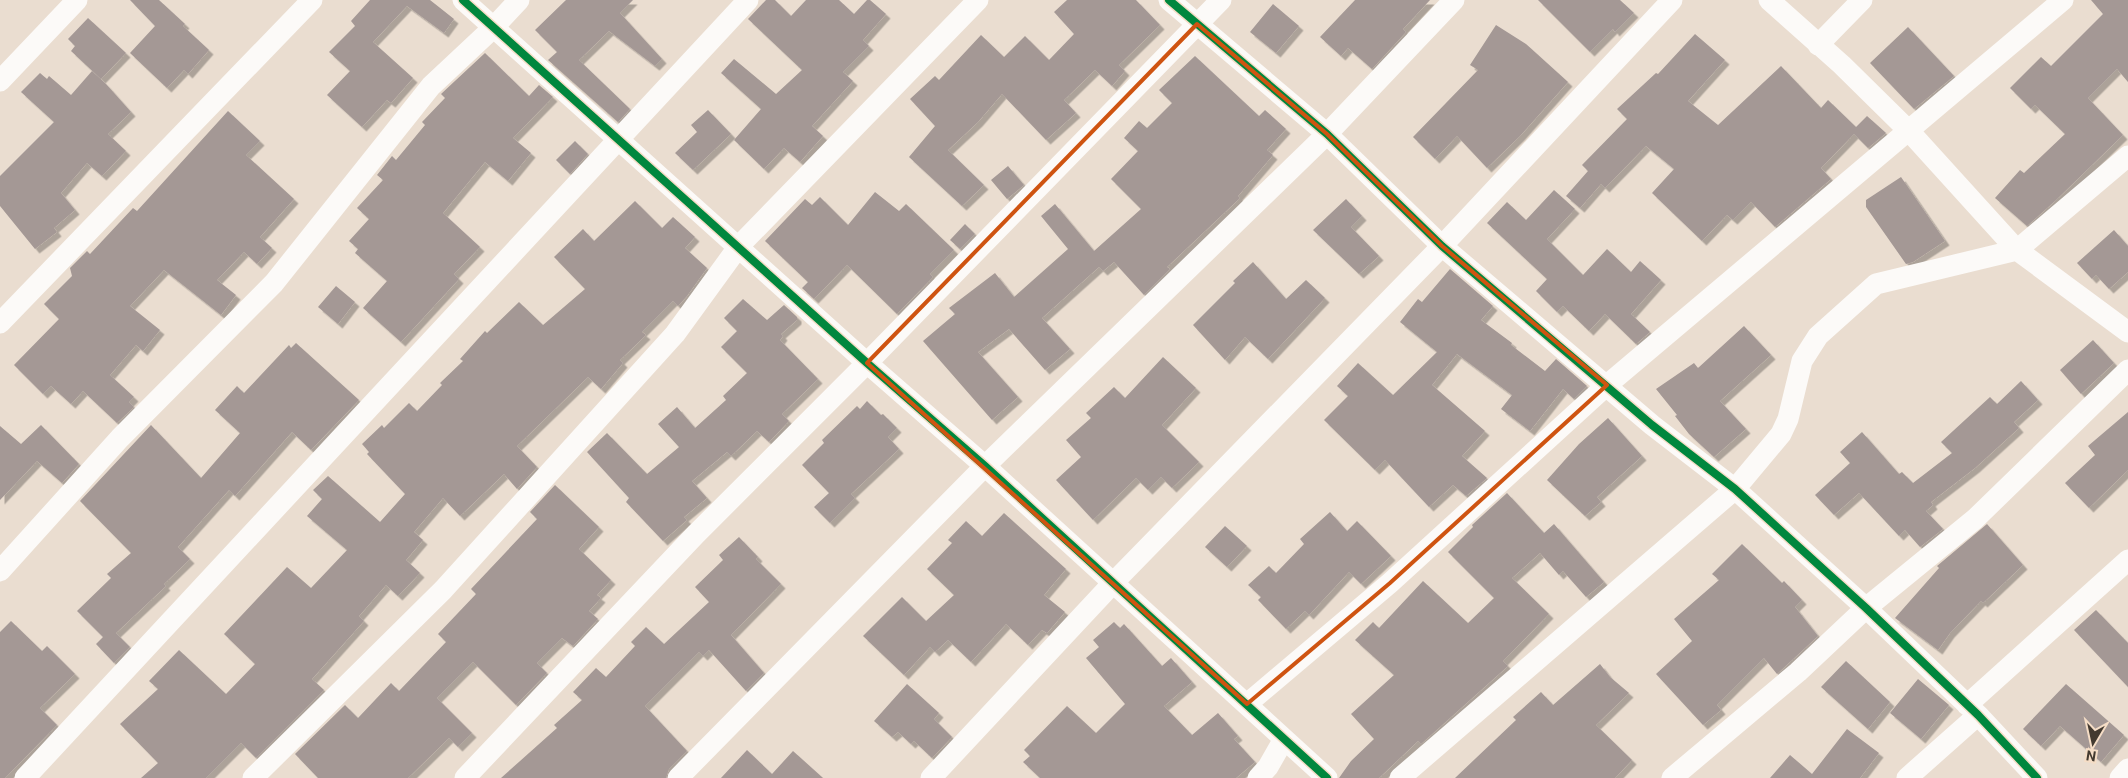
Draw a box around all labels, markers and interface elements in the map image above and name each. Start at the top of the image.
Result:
north arrow [2068,718,2118,768]
text: N [2085,747,2097,765]

